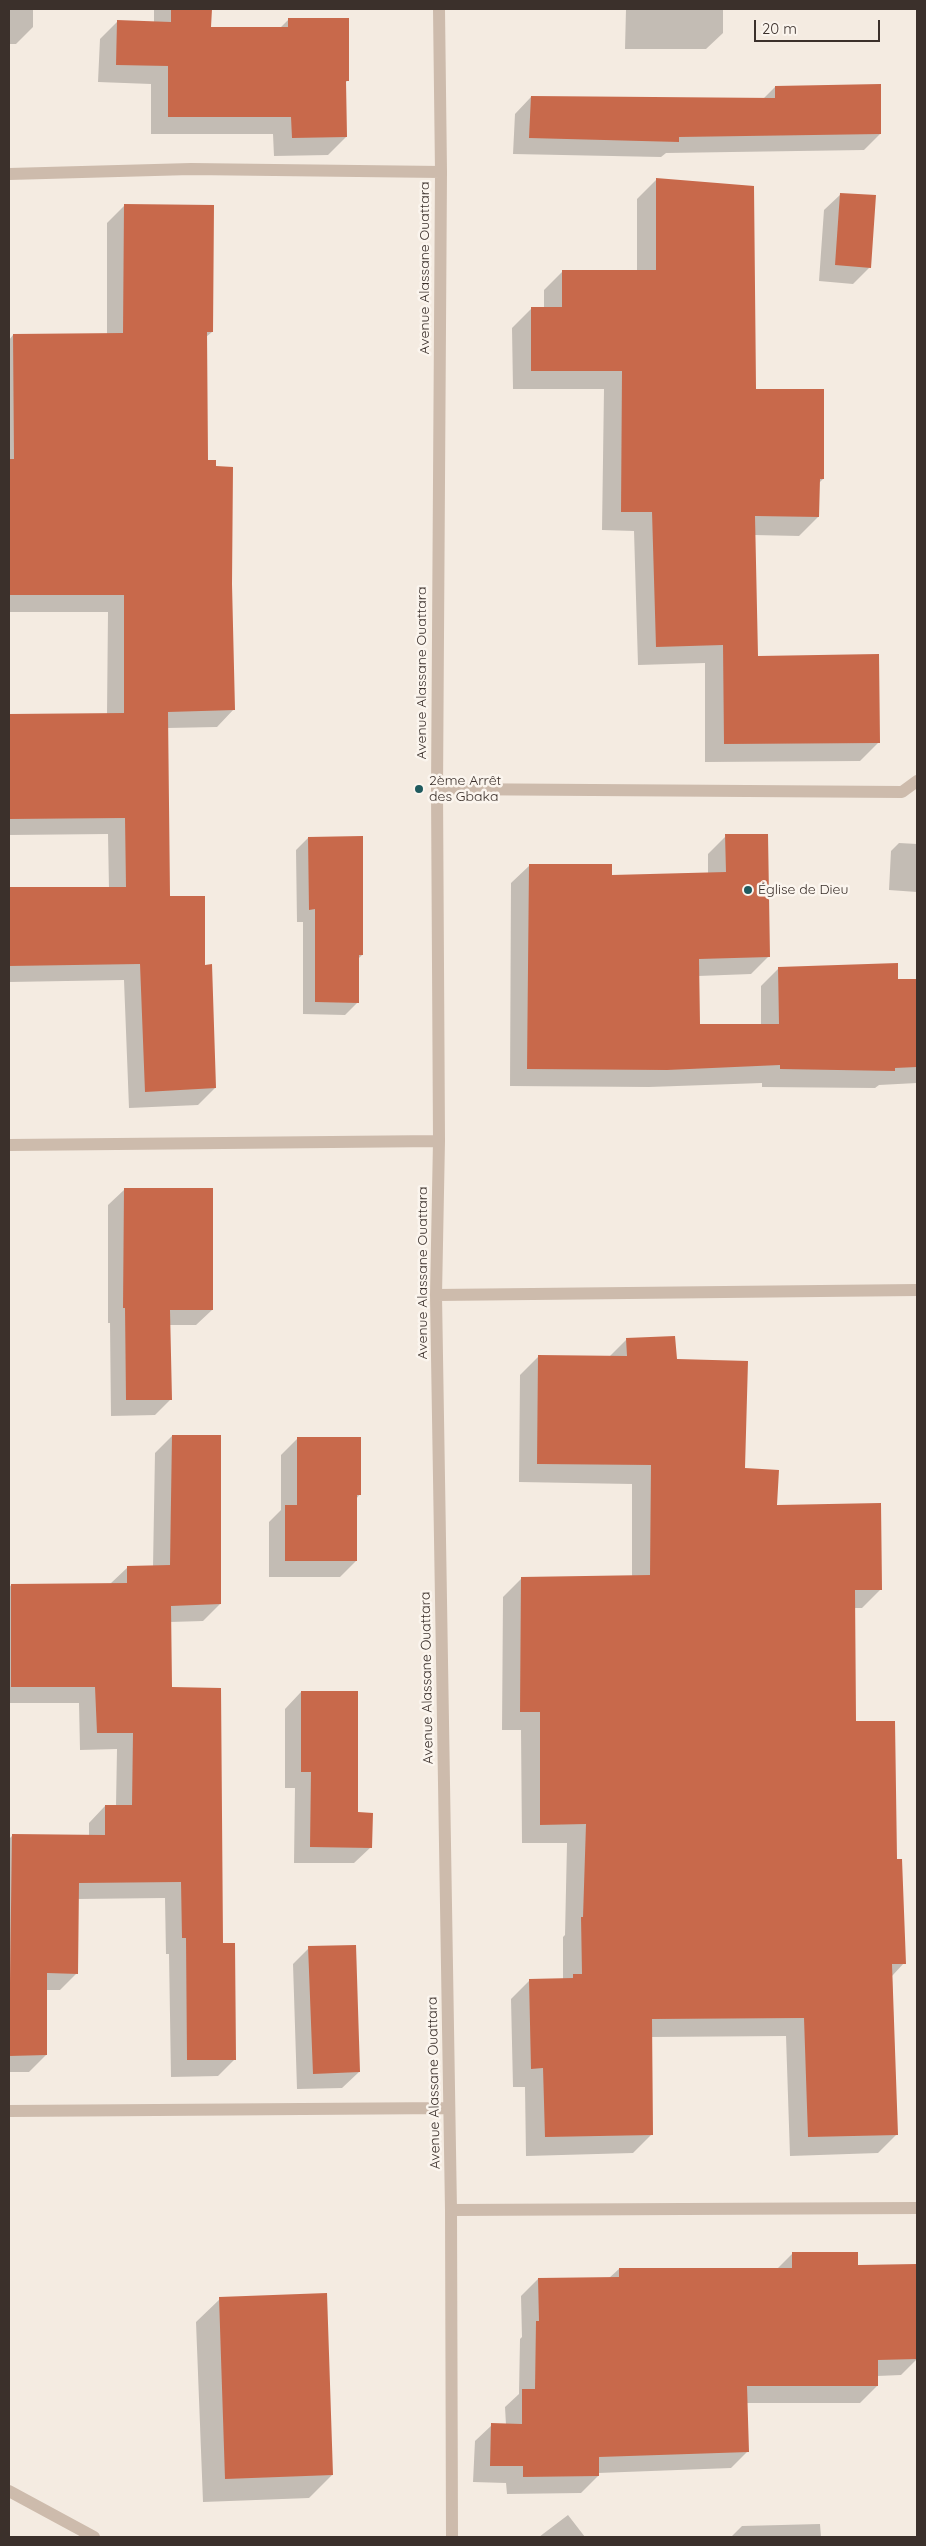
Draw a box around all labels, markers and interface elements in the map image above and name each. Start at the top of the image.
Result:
scale bar [756,10,882,42]
text: 20 m [762,19,797,38]
street label: Avenue Alassane Ouattara [417,182,433,354]
street label: Avenue Alassane Ouattara [414,587,430,759]
place label: 2ème Arrêt des Gbaka [429,773,501,806]
marker: 2ème Arrêt des Gbaka [413,783,425,795]
place label: Église de Dieu [758,882,848,898]
marker: Église de Dieu [742,884,754,896]
street label: Avenue Alassane Ouattara [415,1187,431,1359]
street label: Avenue Alassane Ouattara [417,1591,437,1765]
street label: Avenue Alassane Ouattara [424,1996,444,2170]

